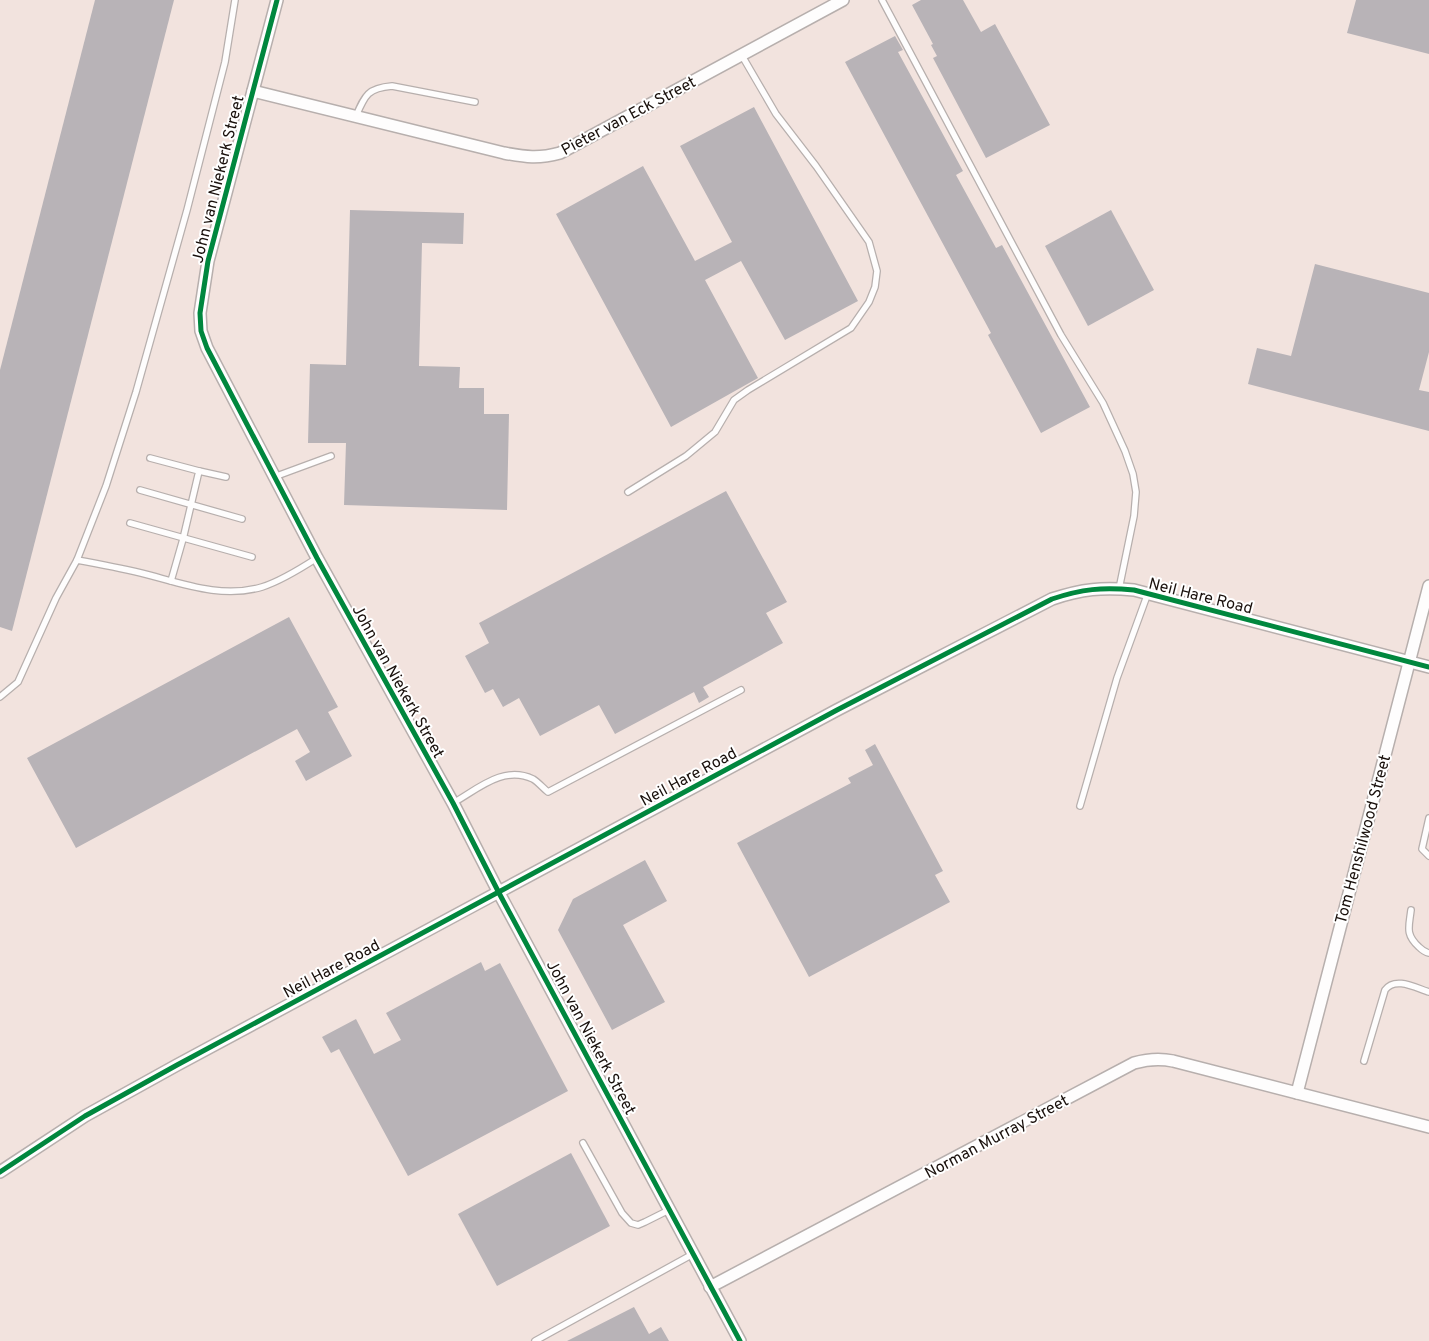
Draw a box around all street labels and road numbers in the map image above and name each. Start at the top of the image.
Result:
street label: Pieter van Eck Street [558,73,700,161]
street label: John van Niekerk Street [188,94,249,265]
street label: Neil Hare Road [1146,574,1255,620]
street label: John van Niekerk Street [347,602,448,762]
street label: Neil Hare Road [637,744,741,812]
street label: Tom Henshilwood Street [1332,753,1396,926]
street label: Neil Hare Road [280,936,384,1004]
street label: John van Niekerk Street [541,957,639,1119]
street label: Norman Murray Street [922,1091,1072,1184]

